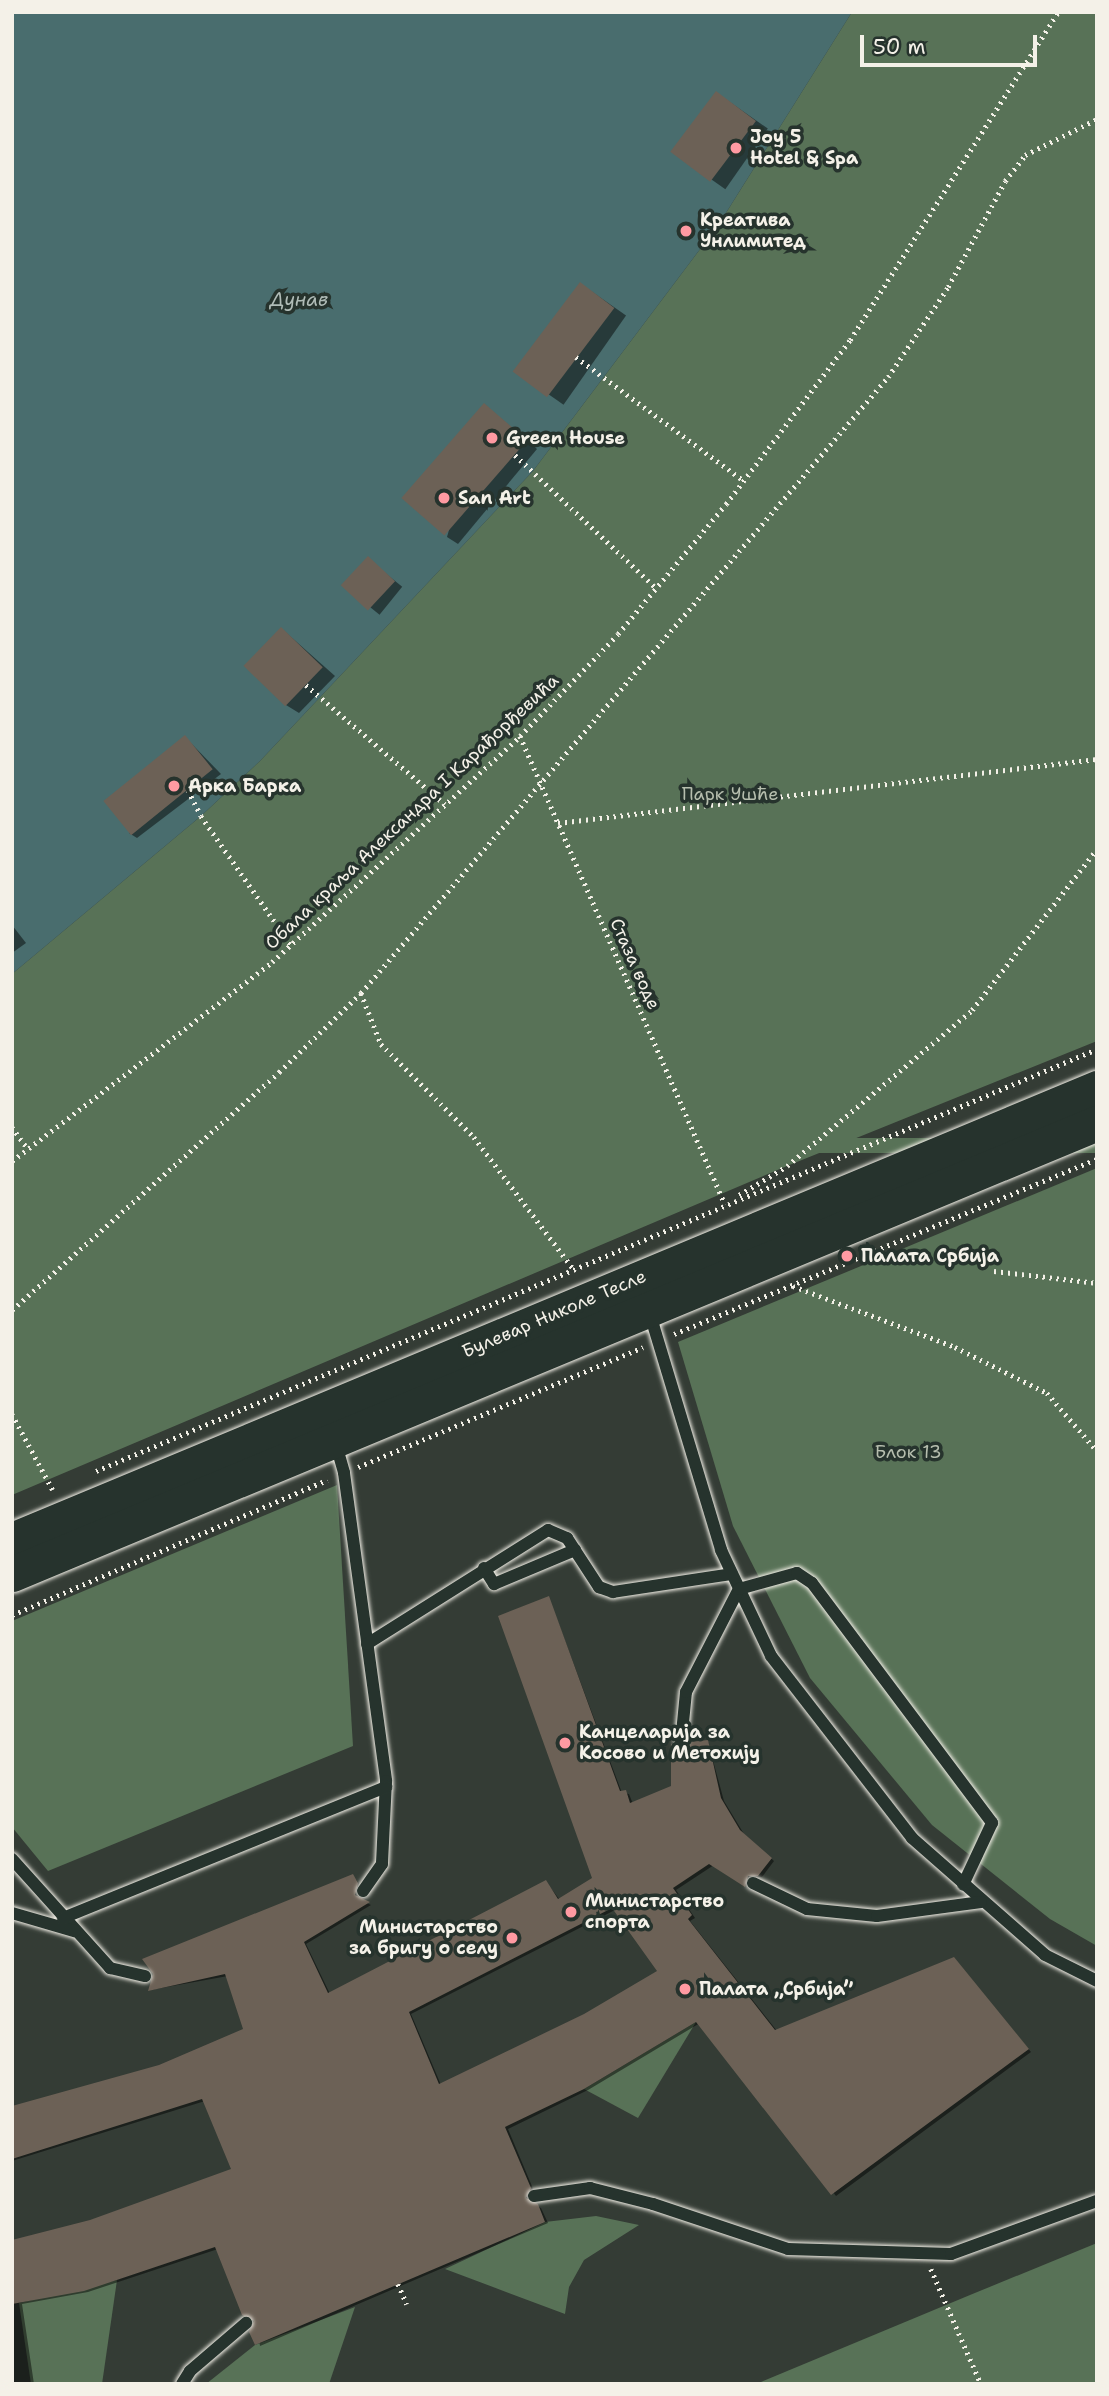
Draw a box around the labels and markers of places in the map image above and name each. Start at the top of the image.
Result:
place label: Joy 5 Hotel & Spa [750,127,858,170]
marker: Joy 5 Hotel & Spa [728,140,744,156]
place label: Креатива Унлимитед [700,210,806,252]
marker: Креатива Унлимитед [678,223,694,239]
place label: Green House [506,427,625,449]
marker: Green House [484,430,500,446]
place label: San Art [458,487,531,509]
marker: San Art [436,490,452,506]
place label: Арка Барка [188,775,301,797]
marker: Арка Барка [166,778,182,794]
place label: Палата Србија [861,1245,999,1267]
marker: Палата Србија [839,1248,855,1264]
place label: Канцеларија за Косово и Метохију [579,1722,760,1764]
marker: Канцеларија за Косово и Метохију [557,1735,573,1751]
place label: Министарство спорта [585,1891,724,1934]
marker: Министарство спорта [563,1904,579,1920]
place label: Министарство за бригу о селу [349,1917,498,1960]
marker: Министарство за бригу о селу [504,1930,520,1946]
place label: Палата „Србија” [699,1978,853,2000]
marker: Палата „Србија” [677,1981,693,1997]

